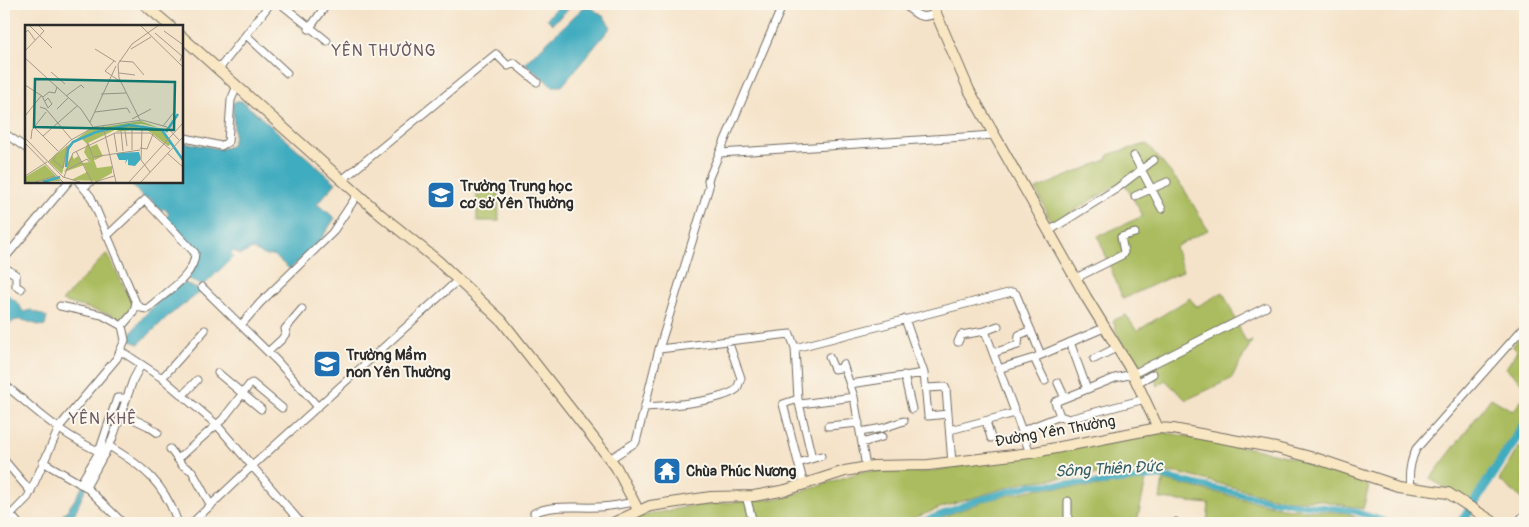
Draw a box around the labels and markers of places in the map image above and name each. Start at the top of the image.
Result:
place label: Trường Trung học cơ sở Yên Thường [459,177,574,213]
school or university icon: Trường Trung học cơ sở Yên Thường [426,180,456,210]
place label: Trường Mầm non Yên Thường [345,345,451,382]
school or university icon: Trường Mầm non Yên Thường [312,349,342,379]
temple icon: Chùa Phúc Nương [652,456,682,486]
place label: Chùa Phúc Nương [686,462,797,481]

